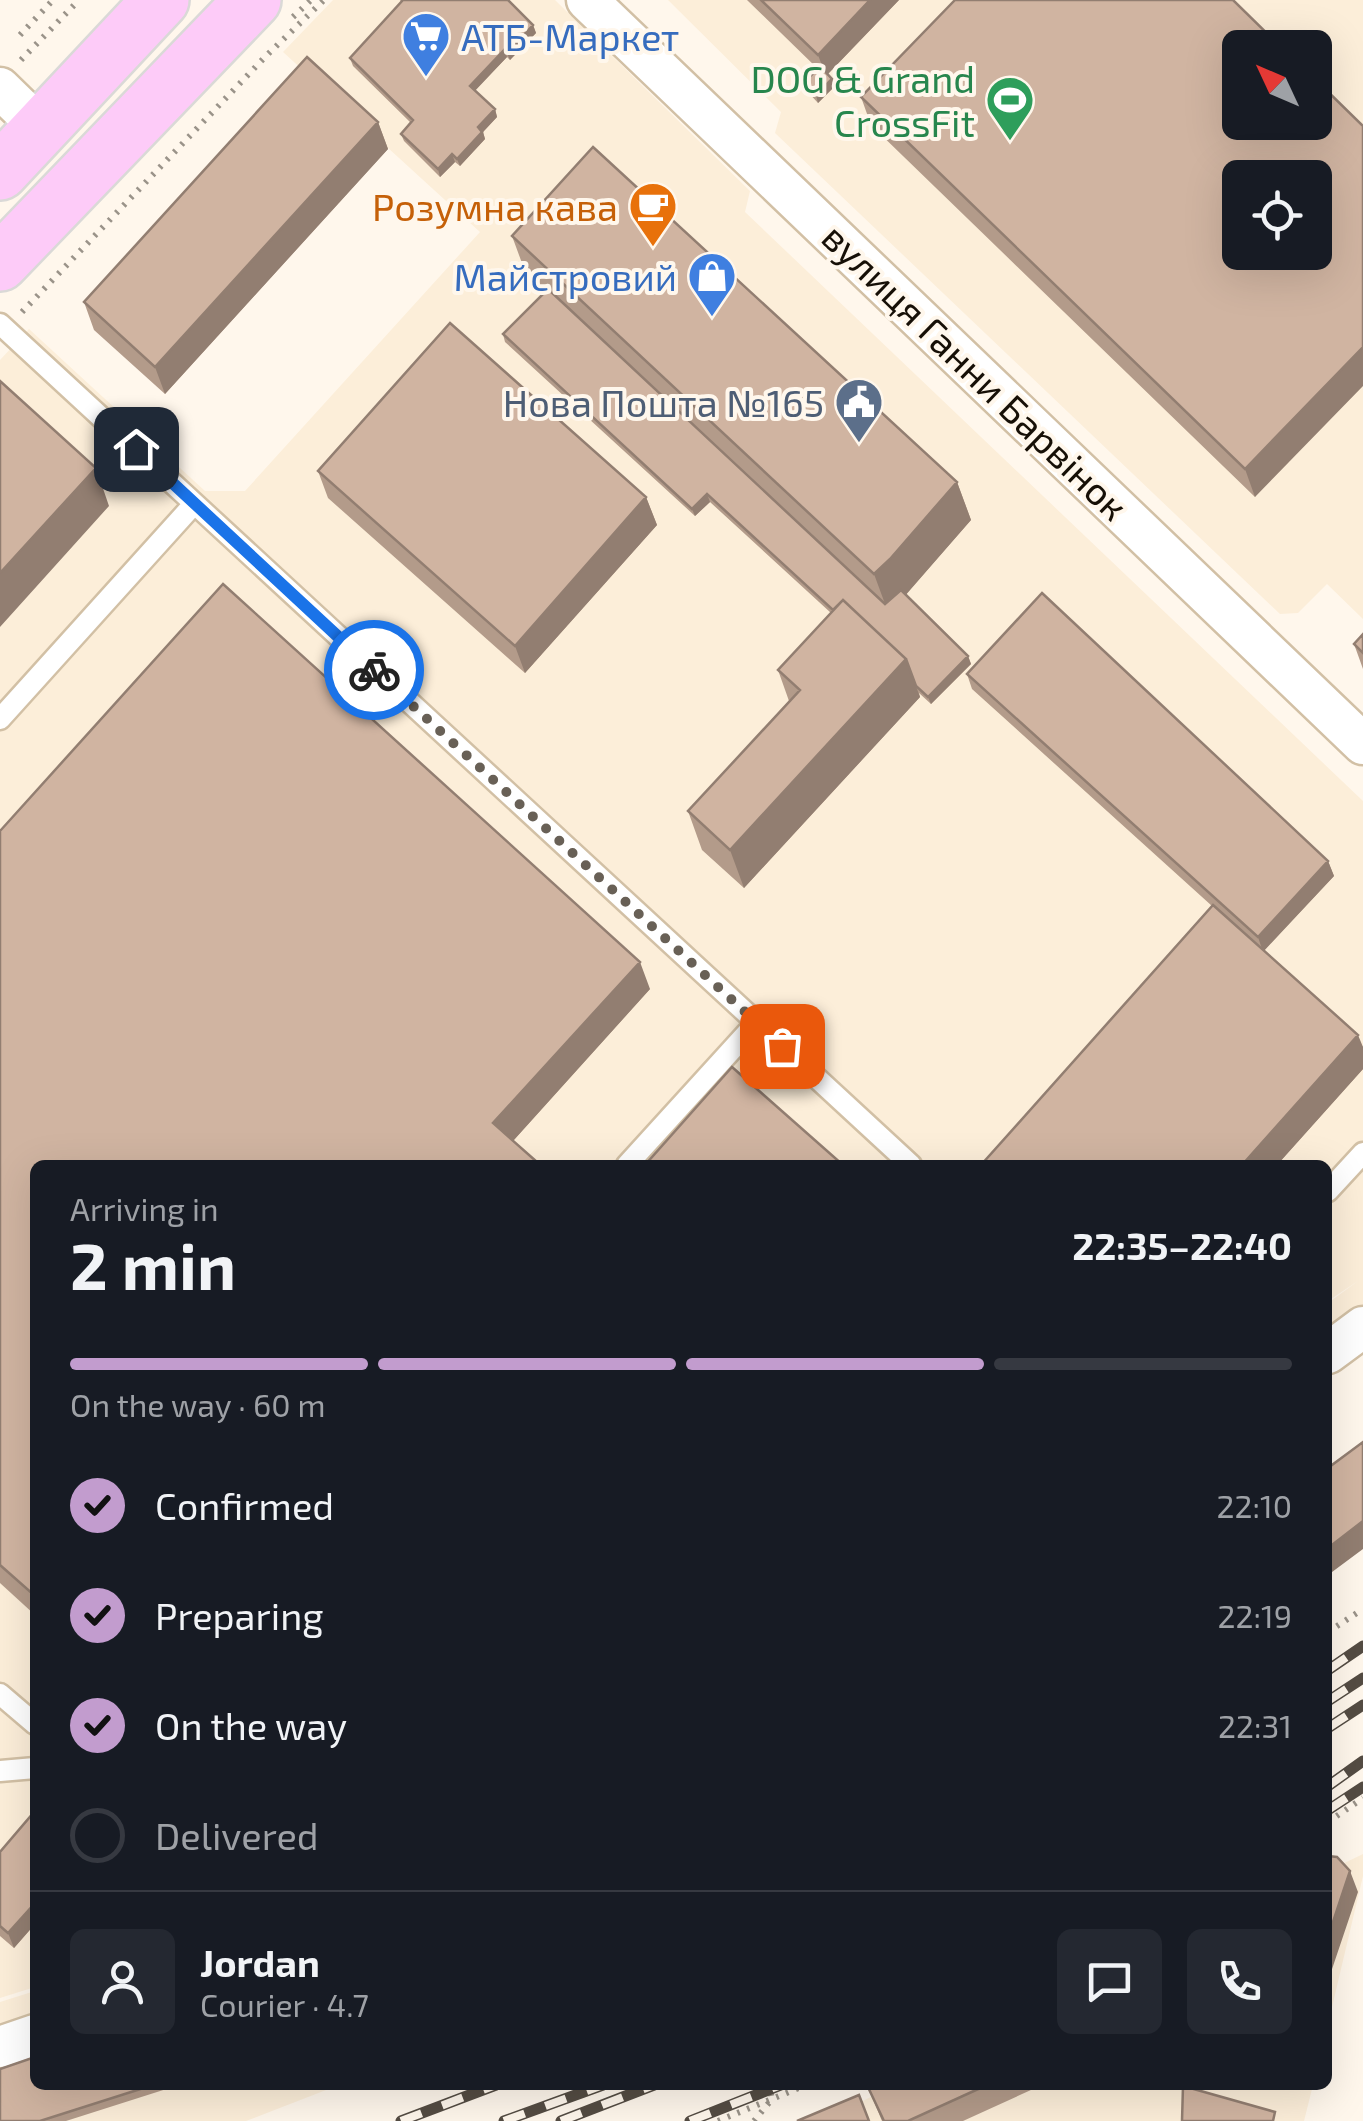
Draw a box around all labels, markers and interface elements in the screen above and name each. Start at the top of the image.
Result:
supermarket icon: АТБ-Маркет [400,10,452,78]
place label: АТБ-Маркет [461,13,679,59]
north arrow [1222,30,1332,140]
map controls [1222,30,1332,270]
place label: DOG & Grand CrossFit [750,55,975,145]
sports icon: DOG & Grand CrossFit [984,74,1036,142]
button: locate [1222,160,1332,270]
cafe icon: Розумна кава [627,180,679,248]
place label: Розумна кава [372,183,618,229]
street label: вулиця Ганни Барвінок [814,213,1138,529]
shop icon: Майстровий [686,250,738,318]
place label: Майстровий [454,253,677,299]
public building icon: Нова Пошта №165 [833,376,885,444]
place label: Нова Пошта №165 [503,379,824,425]
pin [94,407,179,492]
icon: home [109,422,164,477]
courier [324,620,424,720]
icon: bike [347,643,402,698]
pin [740,1004,825,1089]
icon: bag [755,1019,810,1074]
text: Arriving in [70,1189,219,1227]
text: 22:35–22:40 [1072,1222,1292,1268]
text: 2 min [70,1225,236,1303]
text: On the way · 60 m [70,1385,326,1423]
icon: check [70,1478,125,1533]
text: Confirmed [155,1482,334,1528]
text: 22:10 [1216,1486,1292,1524]
icon: check [70,1588,125,1643]
text: Preparing [155,1592,323,1638]
text: 22:19 [1217,1596,1292,1634]
icon: check [70,1698,125,1753]
text: On the way [155,1702,347,1748]
text: 22:31 [1218,1706,1292,1744]
text: Delivered [155,1812,319,1858]
button: person [70,1929,175,2034]
button: chat [1057,1929,1162,2034]
button: phone [1187,1929,1292,2034]
text: Jordan [200,1939,320,1985]
text: Courier · 4.7 [200,1985,369,2023]

